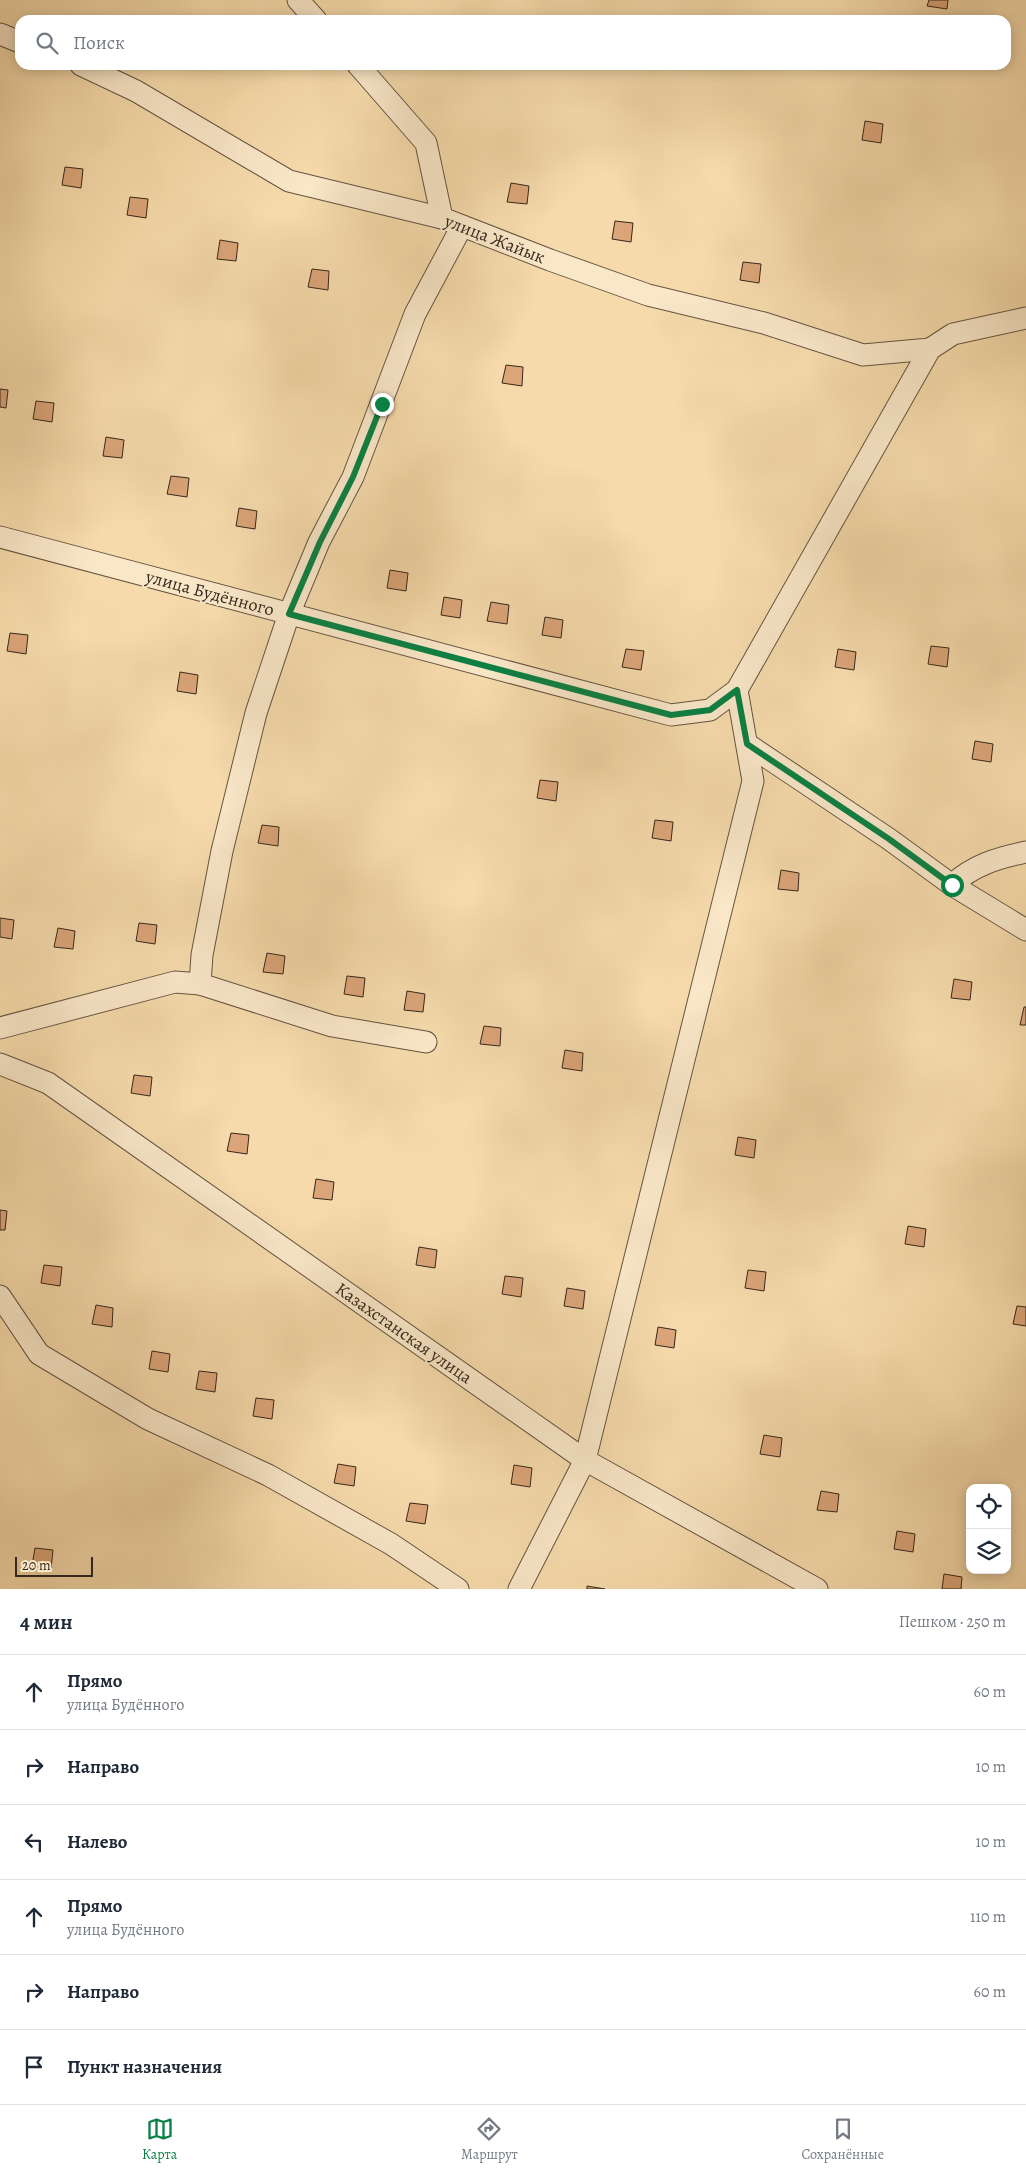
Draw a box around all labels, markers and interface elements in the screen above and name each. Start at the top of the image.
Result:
search box [15,15,1011,70]
icon: search [33,29,61,57]
text: Поиск [73,30,125,56]
street label: улица Жайык [440,208,549,269]
route end [371,393,394,416]
street label: улица Будённого [142,564,277,622]
route start [941,874,964,897]
street label: Казахстанская улица [331,1277,478,1390]
map controls [966,1484,1011,1574]
button: locate [966,1484,1011,1529]
button: layers [966,1529,1011,1574]
scale bar [15,1554,92,1577]
text: 20 m [22,1556,51,1575]
text: 4 мин [20,1608,73,1636]
text: Пешком · 250 m [899,1611,1006,1633]
text: Прямо [67,1668,122,1694]
icon: ahead [20,1678,48,1706]
text: 60 m [974,1681,1006,1703]
text: улица Будённого [67,1694,184,1716]
icon: right [20,1753,48,1781]
text: Направо [67,1754,139,1780]
text: 10 m [976,1756,1006,1778]
icon: left [20,1828,48,1856]
text: Налево [67,1829,127,1855]
text: 10 m [976,1831,1006,1853]
text: Прямо [67,1893,122,1919]
icon: ahead [20,1903,48,1931]
text: 110 m [970,1906,1006,1928]
text: улица Будённого [67,1919,184,1941]
icon: right [20,1978,48,2006]
text: Направо [67,1979,139,2005]
text: 60 m [974,1981,1006,2003]
icon: arrive [20,2053,48,2081]
text: Пункт назначения [67,2054,222,2080]
tab: Карта [142,2115,177,2164]
tab: Маршрут [461,2115,518,2164]
tab: Сохранённые [802,2115,884,2164]

